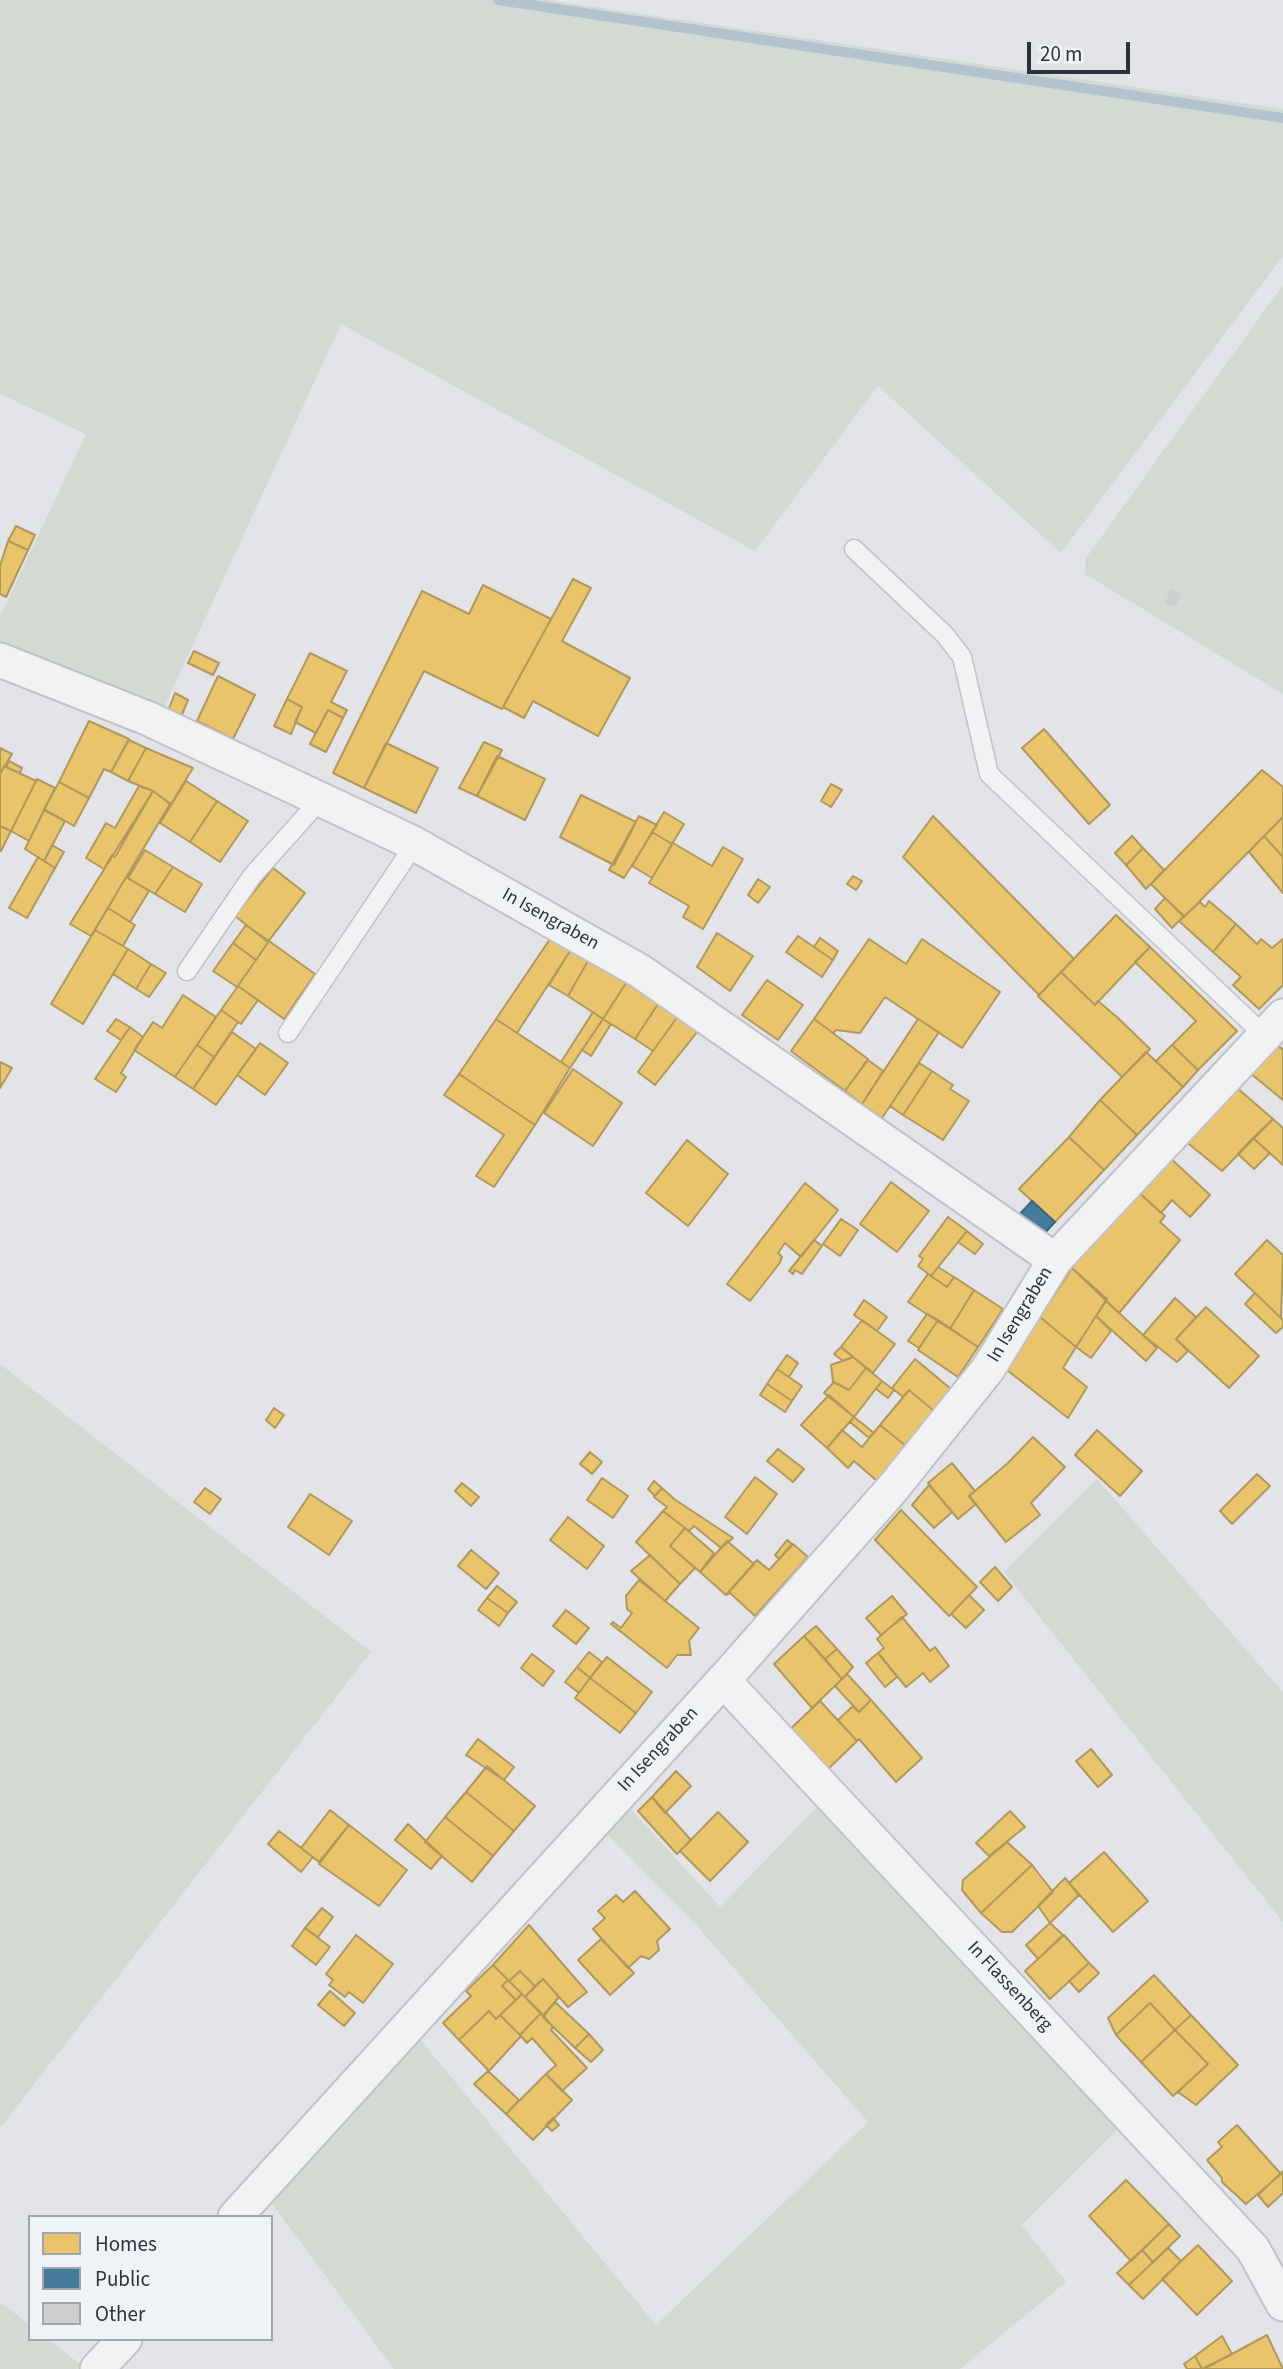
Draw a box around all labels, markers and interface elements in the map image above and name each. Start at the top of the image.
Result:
scale bar [1031,28,1134,72]
text: 20 m [1040,39,1082,69]
street label: In Isengraben [497,884,603,956]
street label: In Isengraben [984,1263,1058,1367]
street label: In Isengraben [614,1703,704,1797]
street label: In Flassenberg [962,1937,1056,2037]
legend [28,2215,273,2341]
text: Homes [95,2229,157,2259]
text: Public [95,2264,150,2294]
text: Other [95,2299,145,2329]

